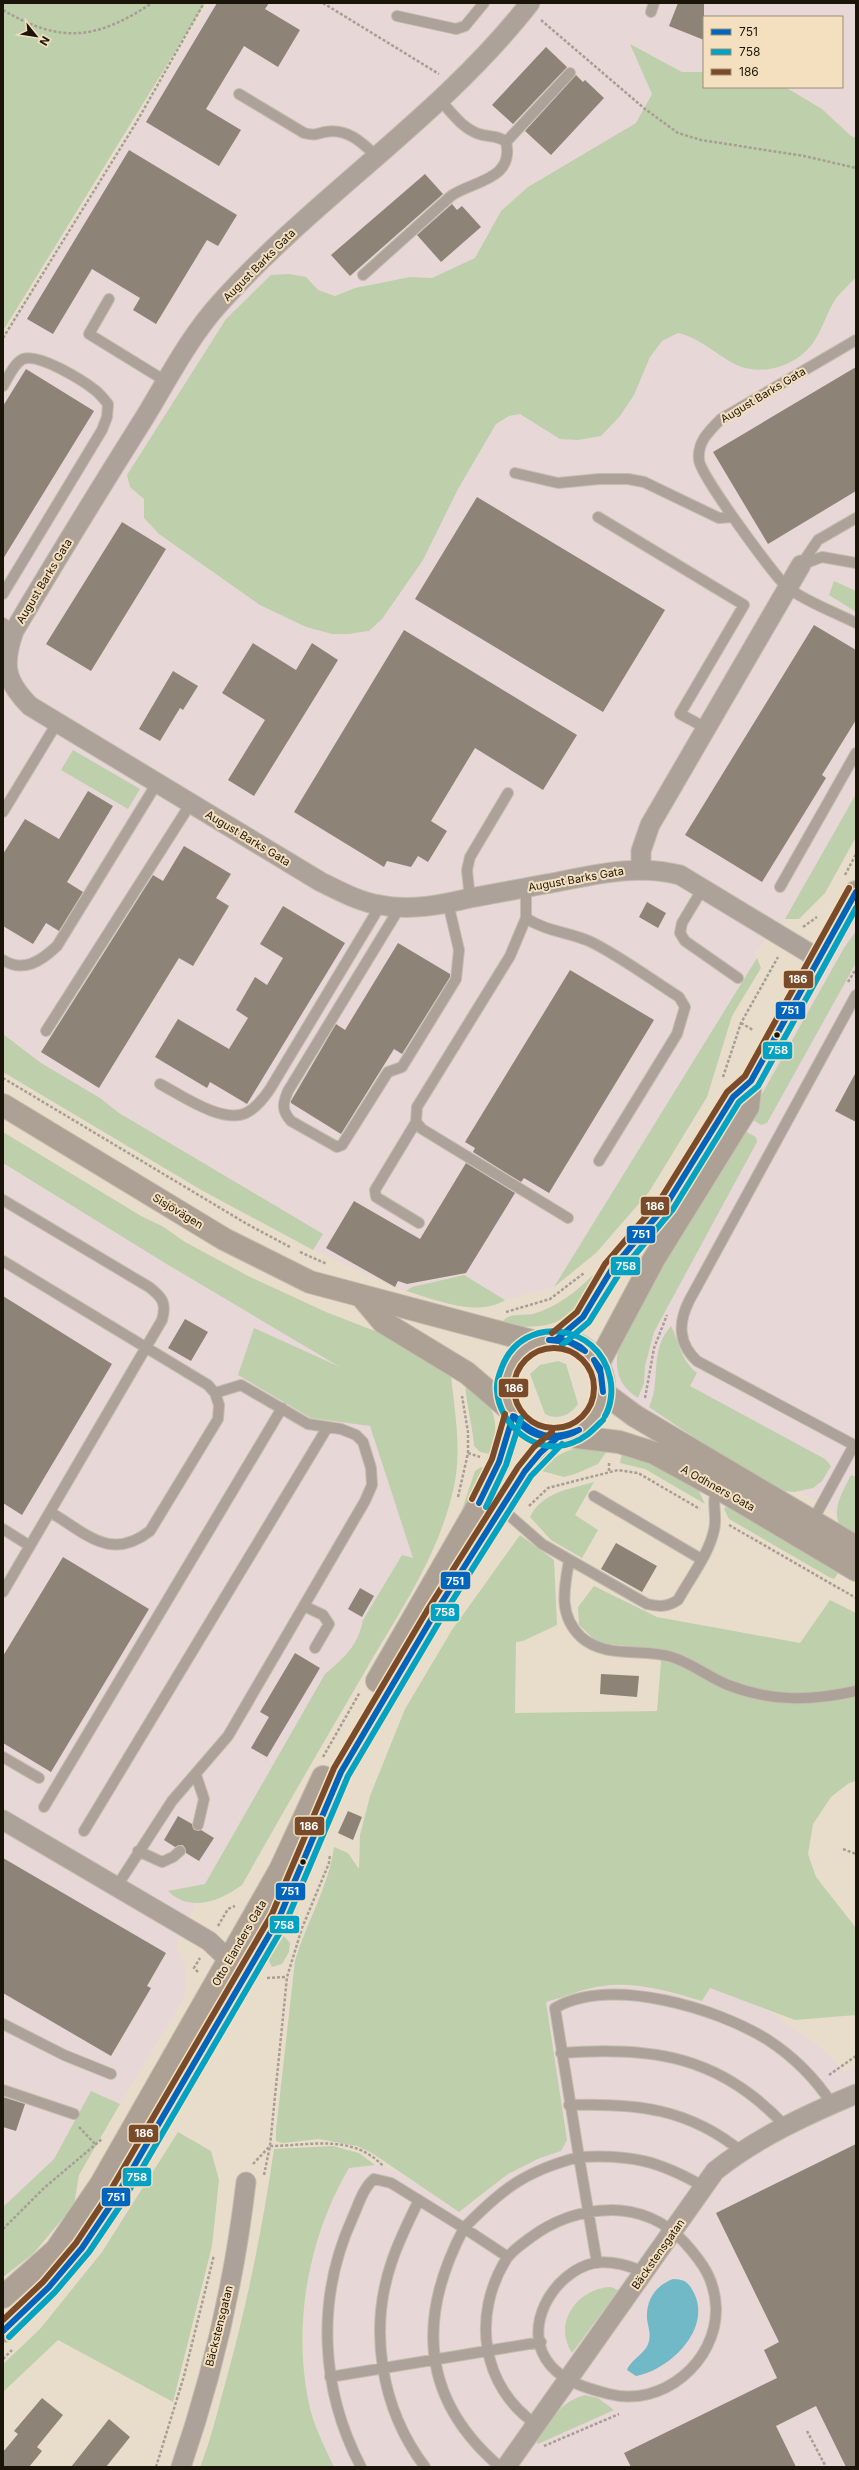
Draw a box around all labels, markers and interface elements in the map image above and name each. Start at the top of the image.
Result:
north arrow [16,16,56,56]
legend [703,16,843,88]
text: 751 [739,24,758,39]
text: N [37,34,53,48]
text: 758 [739,44,760,59]
text: 186 [739,64,759,79]
street label: August Barks Gata [220,226,298,304]
street label: August Barks Gata [718,364,808,426]
street label: August Barks Gata [13,536,75,626]
street label: August Barks Gata [203,807,293,869]
street label: August Barks Gata [527,864,625,894]
line badge: 186 [783,970,814,989]
text: 186 [788,972,808,986]
line badge: 751 [775,1001,806,1020]
text: 751 [781,1003,799,1017]
unlabelled marker [772,1030,782,1040]
line badge: 758 [762,1041,793,1060]
text: 758 [768,1043,788,1057]
street label: Sisjövägen [150,1190,206,1232]
line badge: 186 [640,1196,670,1216]
text: 186 [645,1199,665,1213]
line badge: 751 [626,1225,656,1244]
text: 751 [632,1227,650,1241]
line badge: 758 [610,1256,641,1276]
text: 758 [616,1259,636,1273]
line badge: 186 [498,1378,529,1398]
text: 186 [504,1381,524,1395]
street label: A Odhners Gata [679,1462,757,1514]
line badge: 751 [440,1571,471,1590]
text: 751 [446,1574,464,1588]
line badge: 758 [430,1603,460,1622]
text: 758 [435,1605,455,1619]
line badge: 186 [294,1816,325,1836]
text: 186 [299,1819,319,1833]
unlabelled marker [298,1857,308,1867]
line badge: 751 [275,1882,306,1901]
text: 751 [281,1884,299,1898]
street label: Otto Elanders Gata [209,1897,269,1989]
line badge: 758 [269,1915,300,1934]
text: 758 [274,1918,294,1932]
line badge: 186 [128,2124,159,2143]
text: 186 [134,2126,154,2140]
line badge: 758 [122,2167,152,2187]
text: 758 [127,2170,147,2184]
line badge: 751 [101,2187,131,2207]
text: 751 [107,2190,125,2204]
street label: Bäckstensgatan [628,2216,688,2292]
street label: Bäckstensgatan [202,2284,236,2368]

